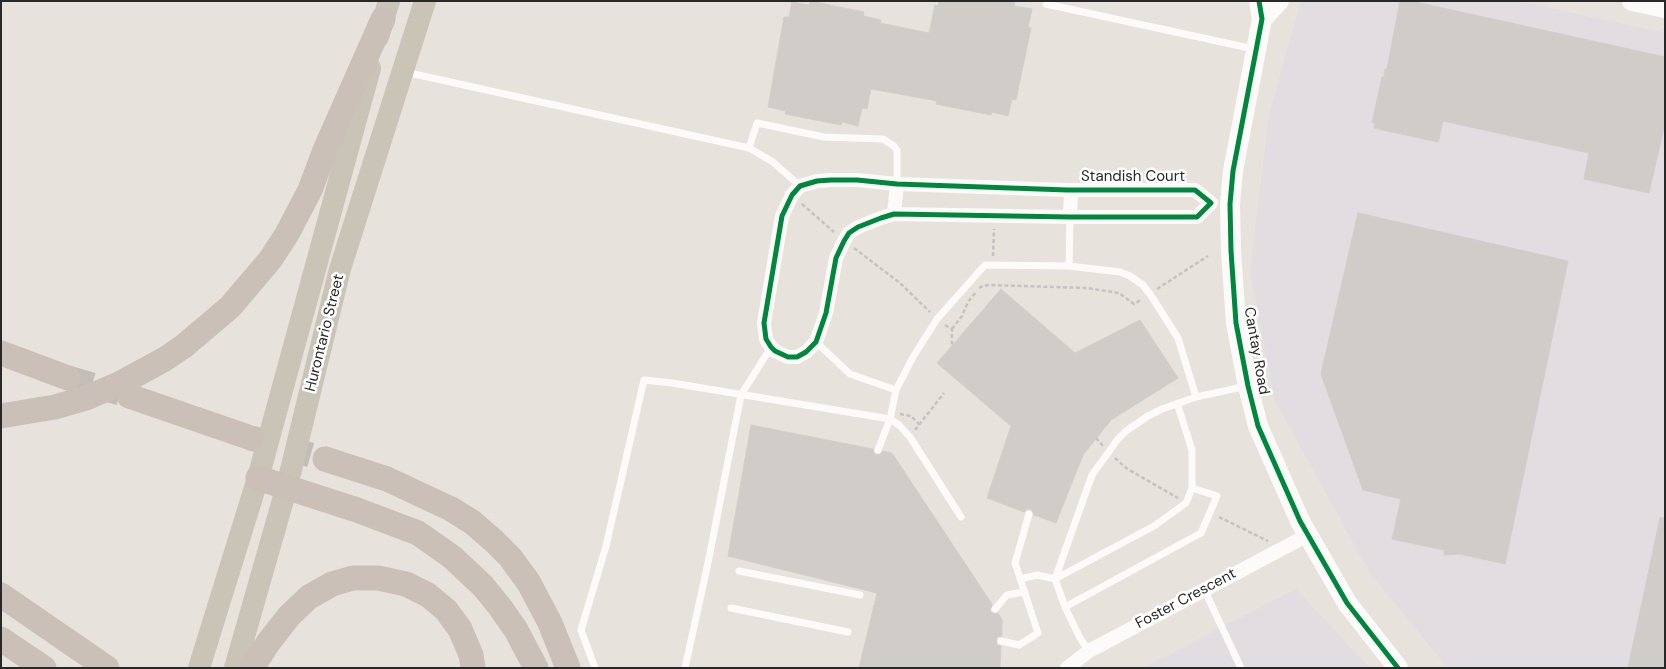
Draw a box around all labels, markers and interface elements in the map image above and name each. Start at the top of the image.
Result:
street label: Standish Court [1081,168,1185,186]
street label: Hurontario Street [302,273,348,393]
street label: Cantay Road [1239,306,1273,396]
street label: Foster Crescent [1133,565,1239,633]

